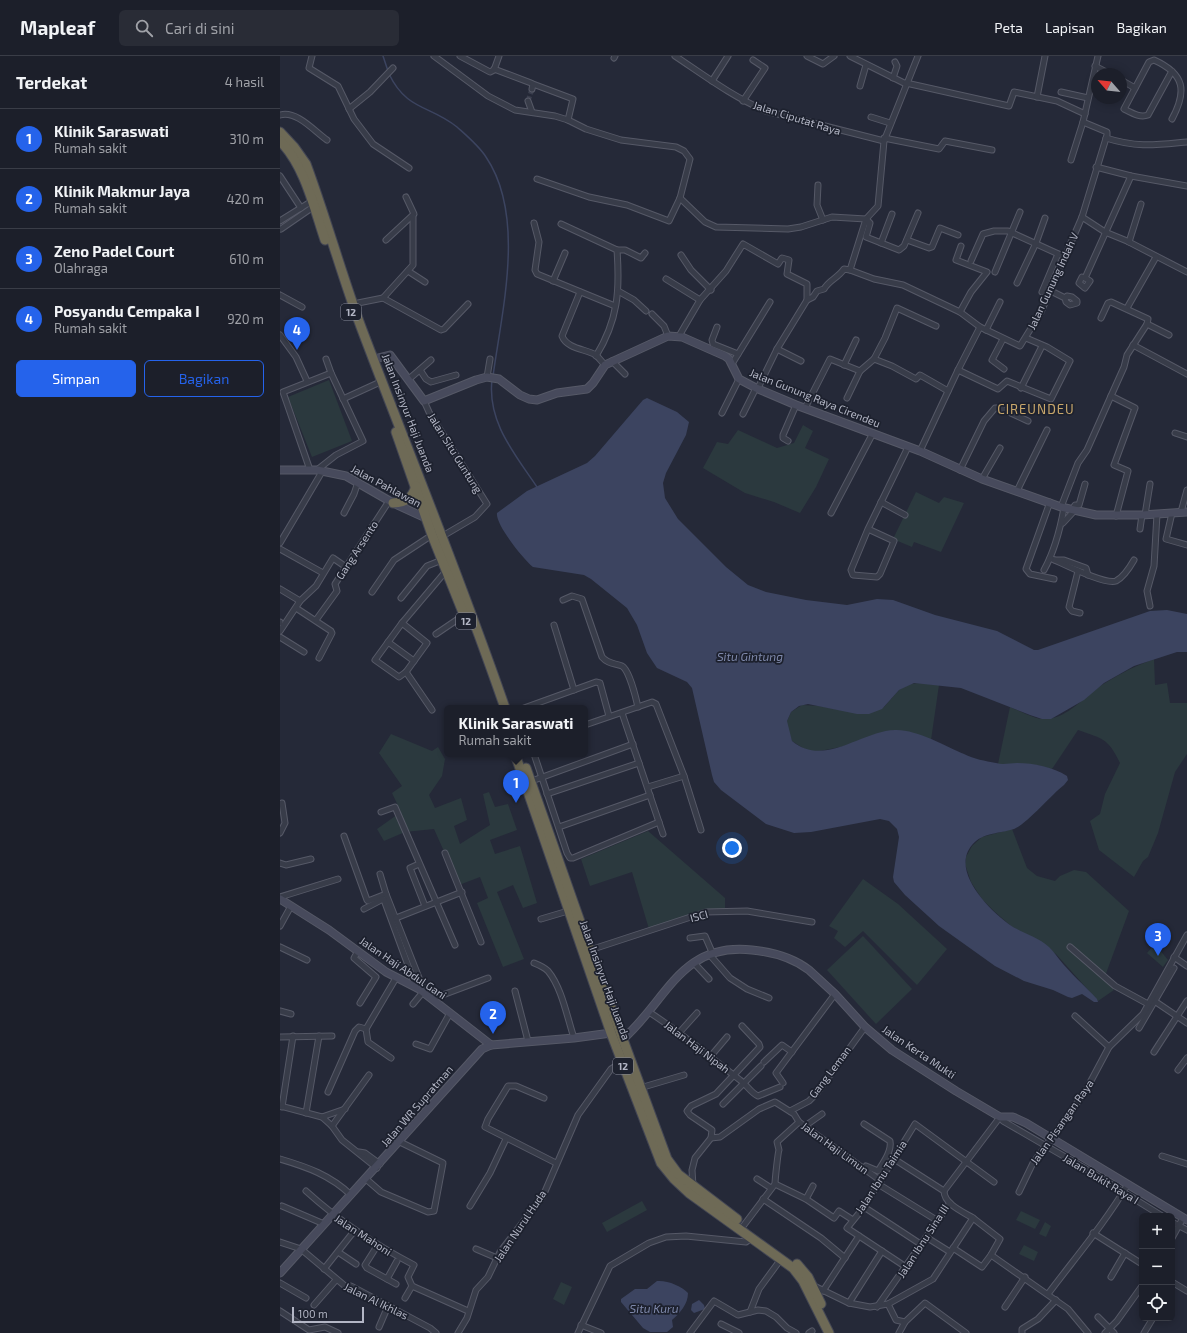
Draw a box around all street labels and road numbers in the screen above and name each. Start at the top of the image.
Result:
street label: Jalan Ciputat Raya [752,98,843,137]
street label: Jalan Gunung Indah V [1024,230,1081,331]
road number: 12 [341,304,361,320]
street label: Jalan Insinyur Haji Juanda [379,351,437,475]
street label: Jalan Gunung Raya Cirendeu [748,365,882,430]
street label: Jalan Situ Guntung [425,410,485,495]
street label: Jalan Pahlawan [349,462,424,510]
street label: Gang Arsento [333,518,380,581]
road number: 12 [456,613,476,629]
street label: ISCI [688,907,709,924]
street label: Jalan Insinyur Haji Juanda [577,918,633,1042]
street label: Jalan Haji Abdul Gani [357,934,449,1002]
street label: Jalan Haji Nipah [661,1018,733,1076]
street label: Jalan Kerta Mukti [880,1022,958,1081]
street label: Gang Leman [806,1043,853,1100]
road number: 12 [613,1058,633,1074]
street label: Jalan WR Supratman [378,1063,455,1149]
street label: Jalan Pisangan Raya [1027,1077,1096,1167]
street label: Jalan Haji Limun [799,1119,871,1177]
street label: Jalan Ibnu Taimia [852,1138,909,1216]
street label: Jalan Bukit Raya I [1061,1151,1141,1206]
street label: Jalan Nurul Huda [491,1187,548,1264]
street label: Jalan Ibnu Sina III [894,1202,951,1280]
street label: Jalan Mahoni [332,1211,394,1258]
street label: Jalan Al Ikhlas [342,1279,411,1322]

